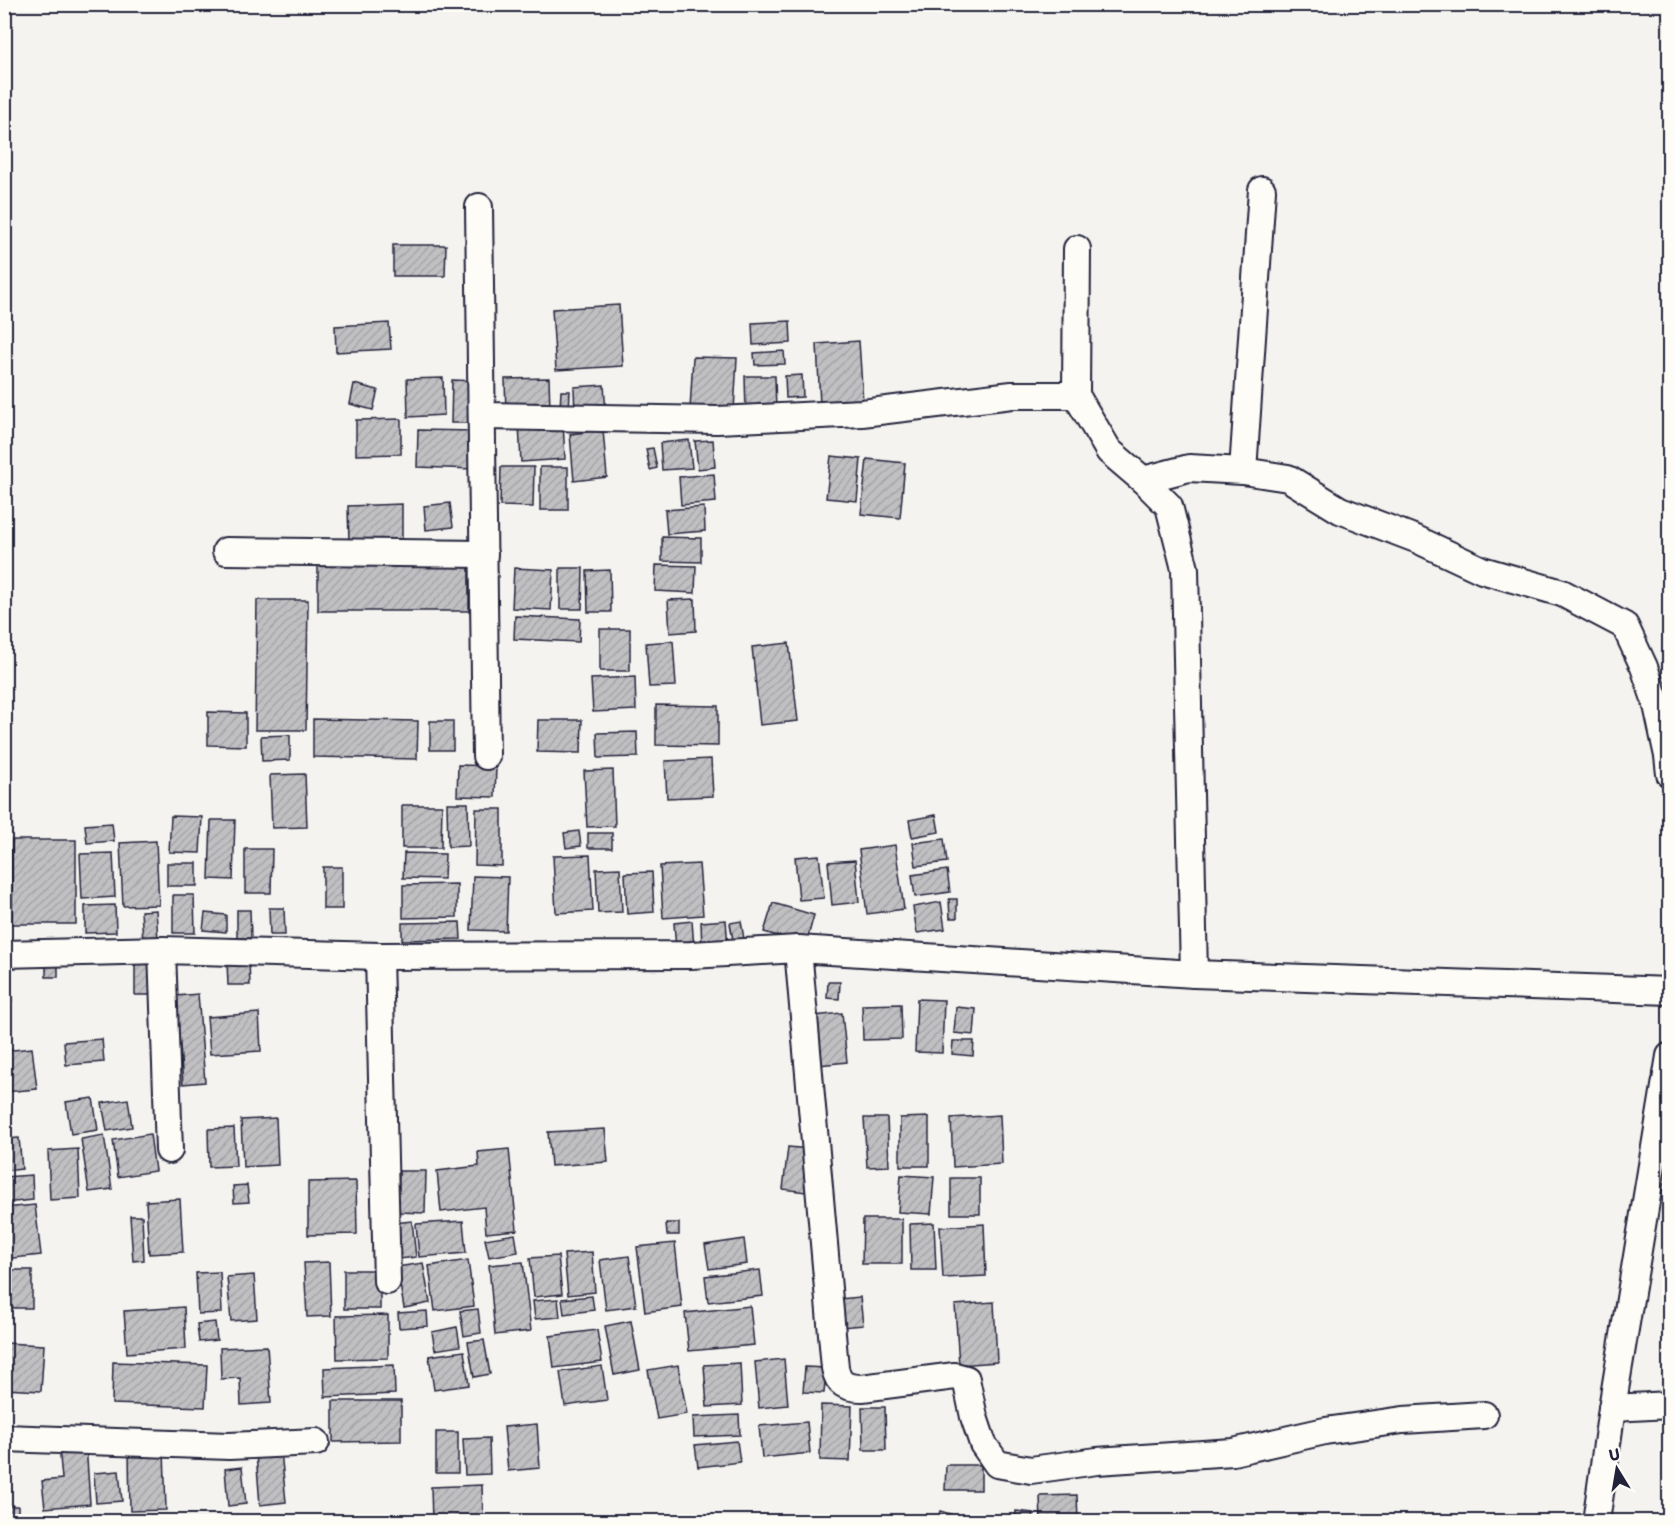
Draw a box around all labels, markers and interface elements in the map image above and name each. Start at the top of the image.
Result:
north arrow [1587,1439,1647,1499]
text: U [1607,1443,1622,1466]

